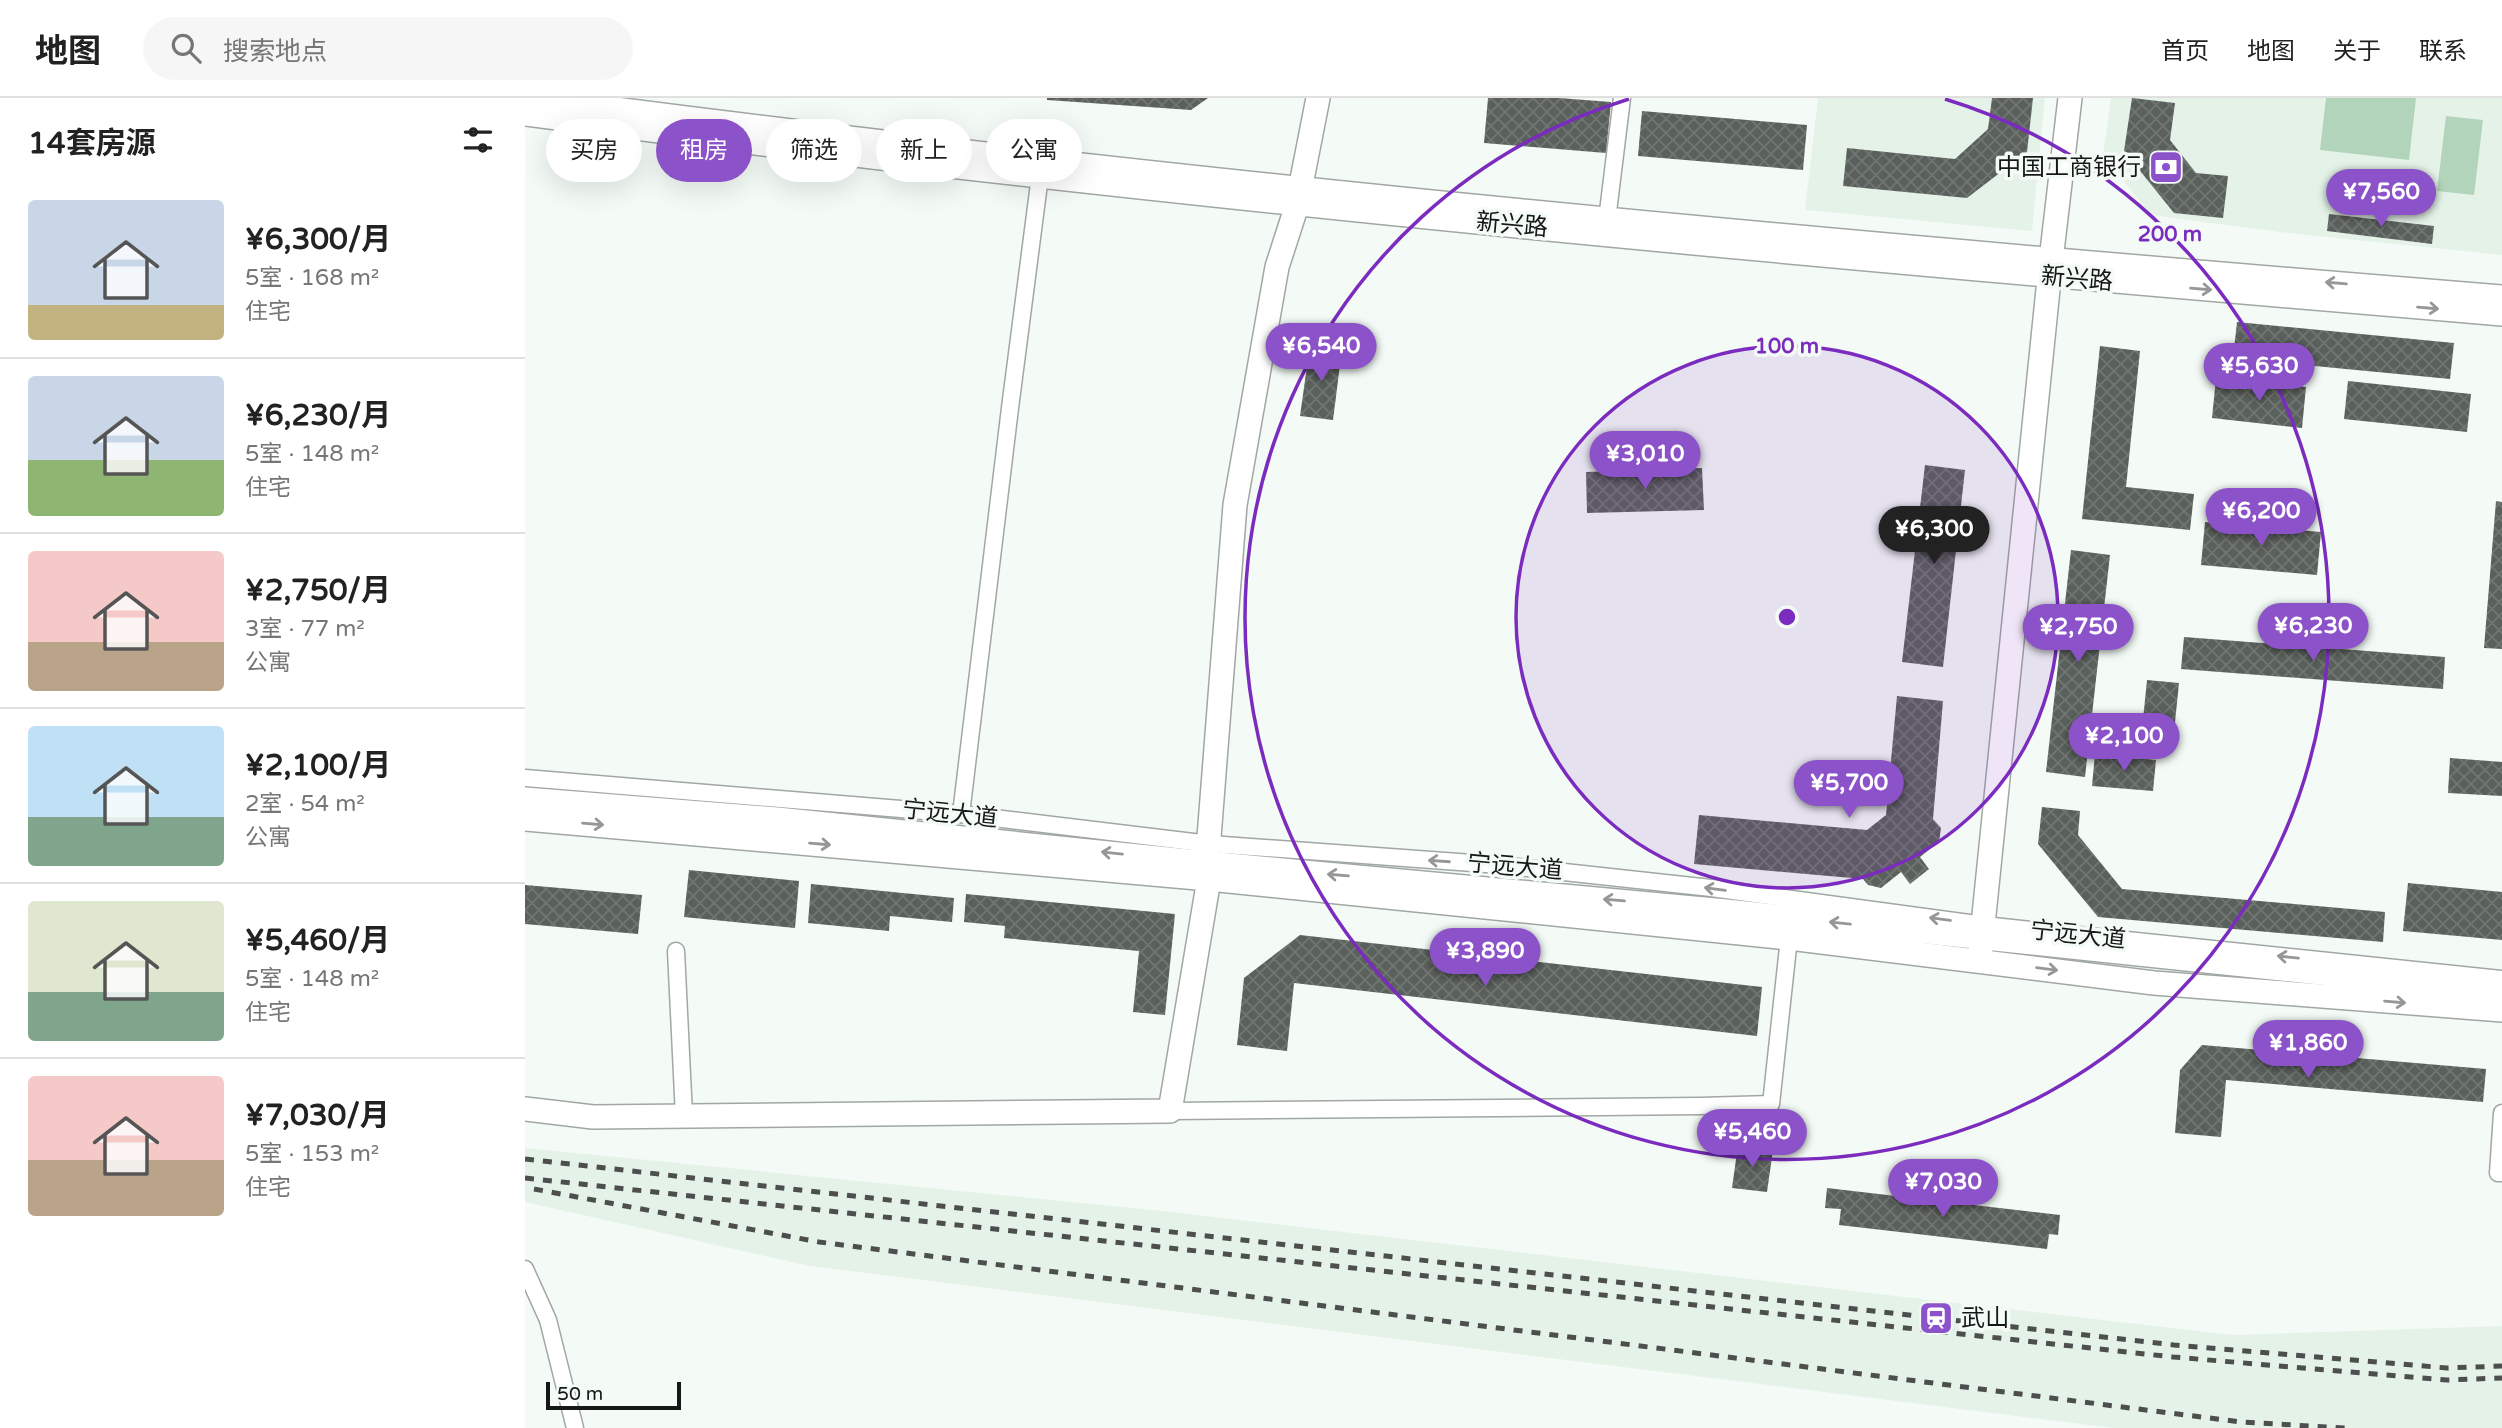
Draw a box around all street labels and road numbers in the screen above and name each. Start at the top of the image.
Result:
street label: 新兴路 [1475,207,1549,243]
street label: 新兴路 [2040,261,2114,297]
street label: 宁远大道 [901,795,999,833]
street label: 宁远大道 [1466,848,1564,886]
street label: 宁远大道 [2029,916,2127,954]

